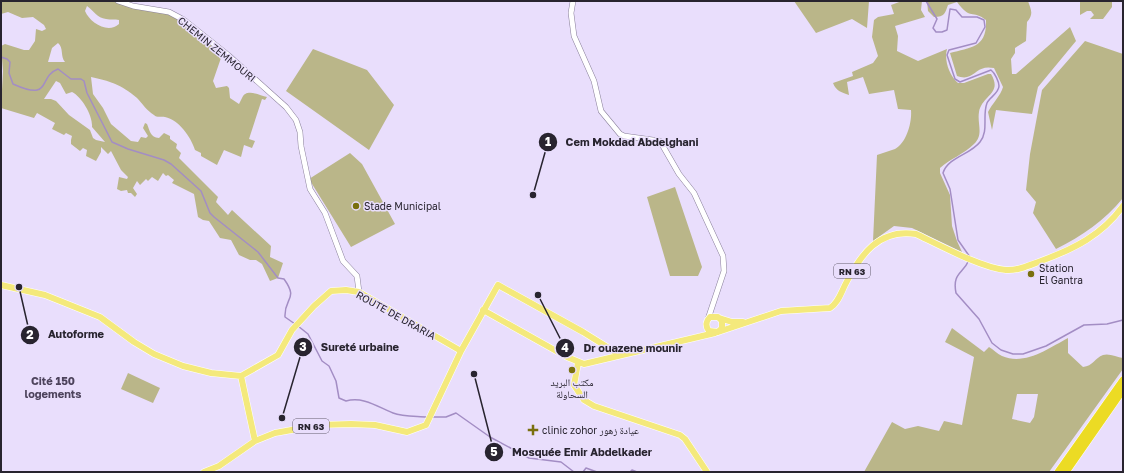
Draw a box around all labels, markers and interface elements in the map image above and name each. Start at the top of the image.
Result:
street label: CHEMIN ZEMMOURI [176,14,258,84]
callout: Cem Mokdad Abdelghani [538,131,707,154]
text: 1 [545,134,551,149]
text: Cem Mokdad Abdelghani [566,135,698,148]
place label: Stade Municipal [364,200,441,212]
marker: Stade Municipal [351,201,361,211]
place label: Station El Gantra [1039,262,1083,286]
road number: RN 63 [834,264,870,278]
marker: Station El Gantra [1026,269,1036,279]
street label: ROUTE DE DRARIA [354,288,438,342]
callout: Autoforme [20,323,112,346]
text: 2 [26,327,34,342]
text: Autoforme [48,327,105,340]
callout: Sureté urbaine [293,336,407,359]
callout: Dr ouazene mounir [555,337,690,360]
text: 3 [299,339,307,354]
text: Sureté urbaine [321,340,400,353]
text: 4 [561,340,569,355]
text: Dr ouazene mounir [583,341,683,354]
marker: مكتب البريد السحاولة [567,365,577,375]
district label: Cité 150 logements [25,374,81,400]
place label: مكتب البريد السحاولة [550,376,594,400]
road number: RN 63 [293,419,329,433]
marker: clinic zohor عيادة زهور [527,424,539,436]
place label: clinic zohor عيادة زهور [542,424,639,436]
callout: Mosquée Emir Abdelkader [484,441,660,464]
text: 5 [490,444,498,459]
text: Mosquée Emir Abdelkader [512,445,653,458]

